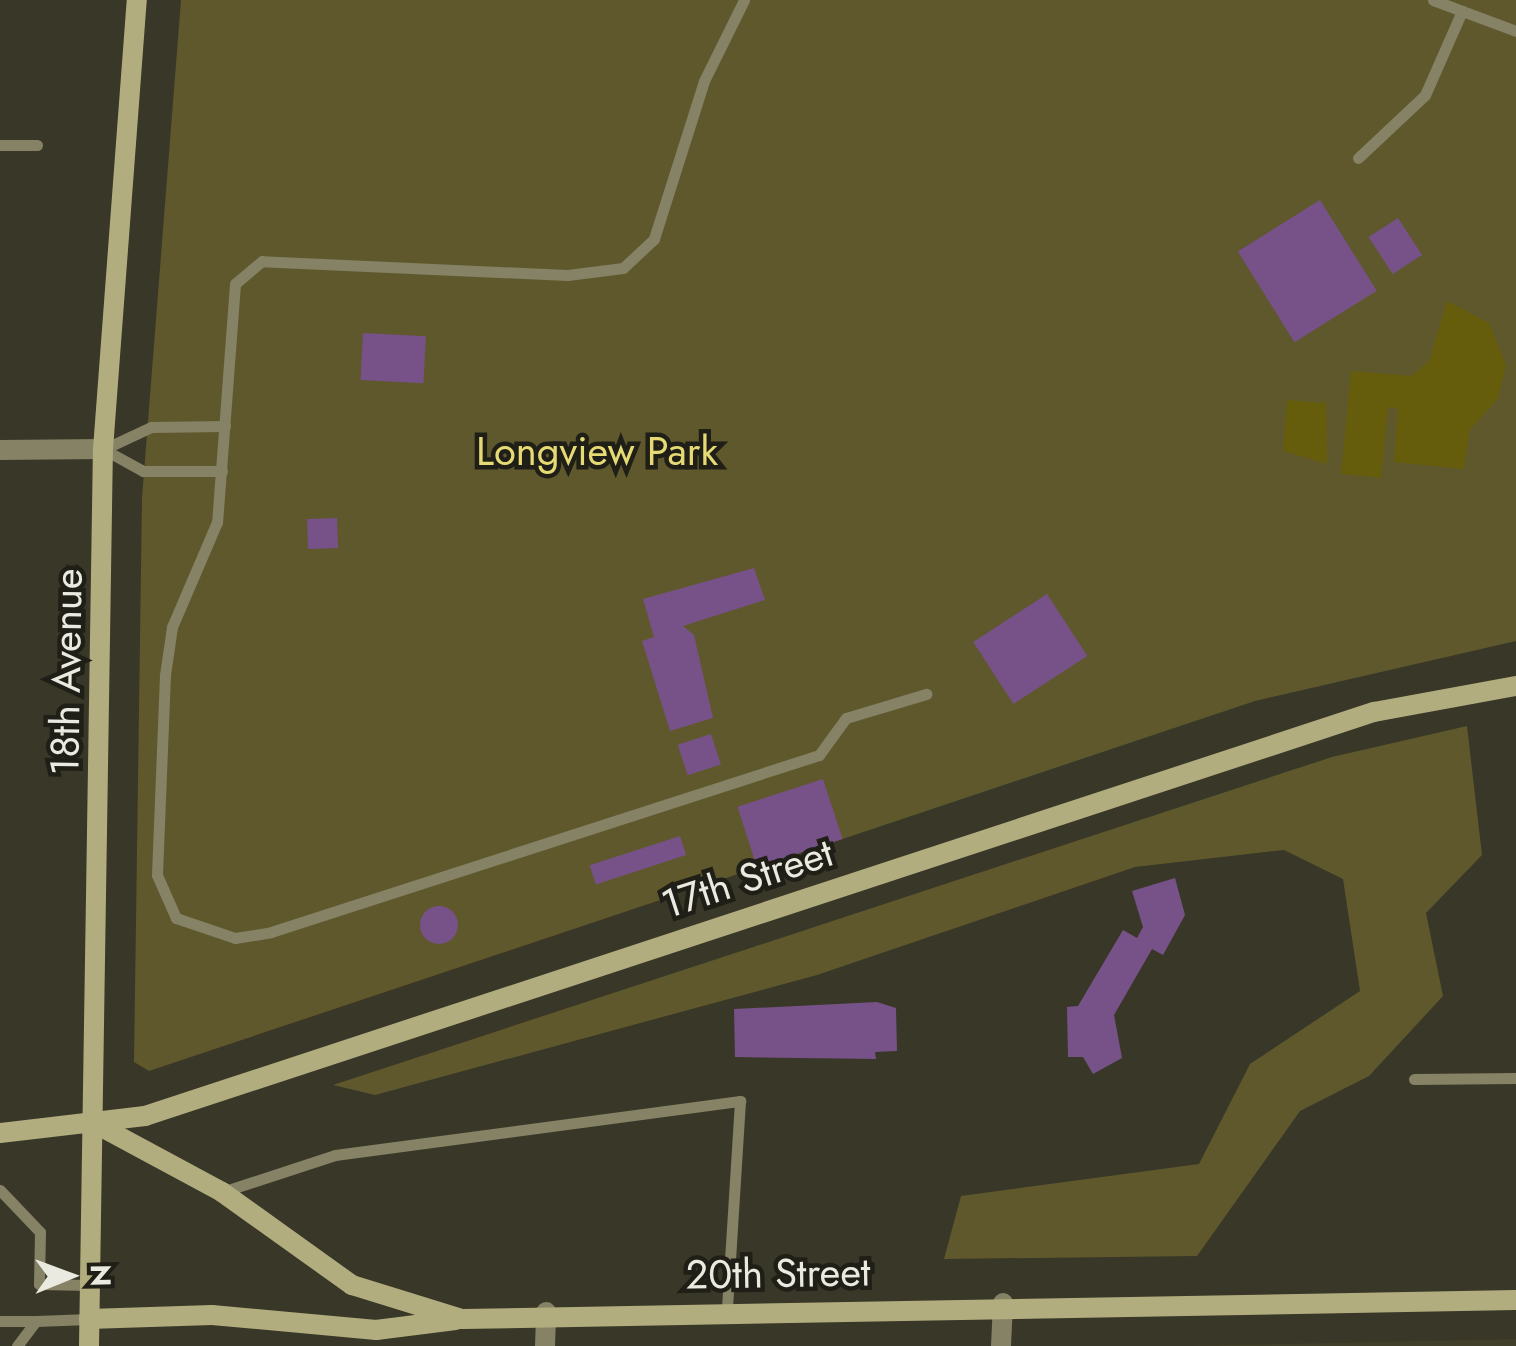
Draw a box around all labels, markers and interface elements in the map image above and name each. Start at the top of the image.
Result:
park label: Longview Park [476,427,718,475]
street label: 18th Avenue [40,568,92,776]
street label: 17th Street [655,828,839,928]
north arrow [20,1226,120,1326]
street label: 20th Street [685,1247,871,1299]
text: N [80,1264,121,1287]

